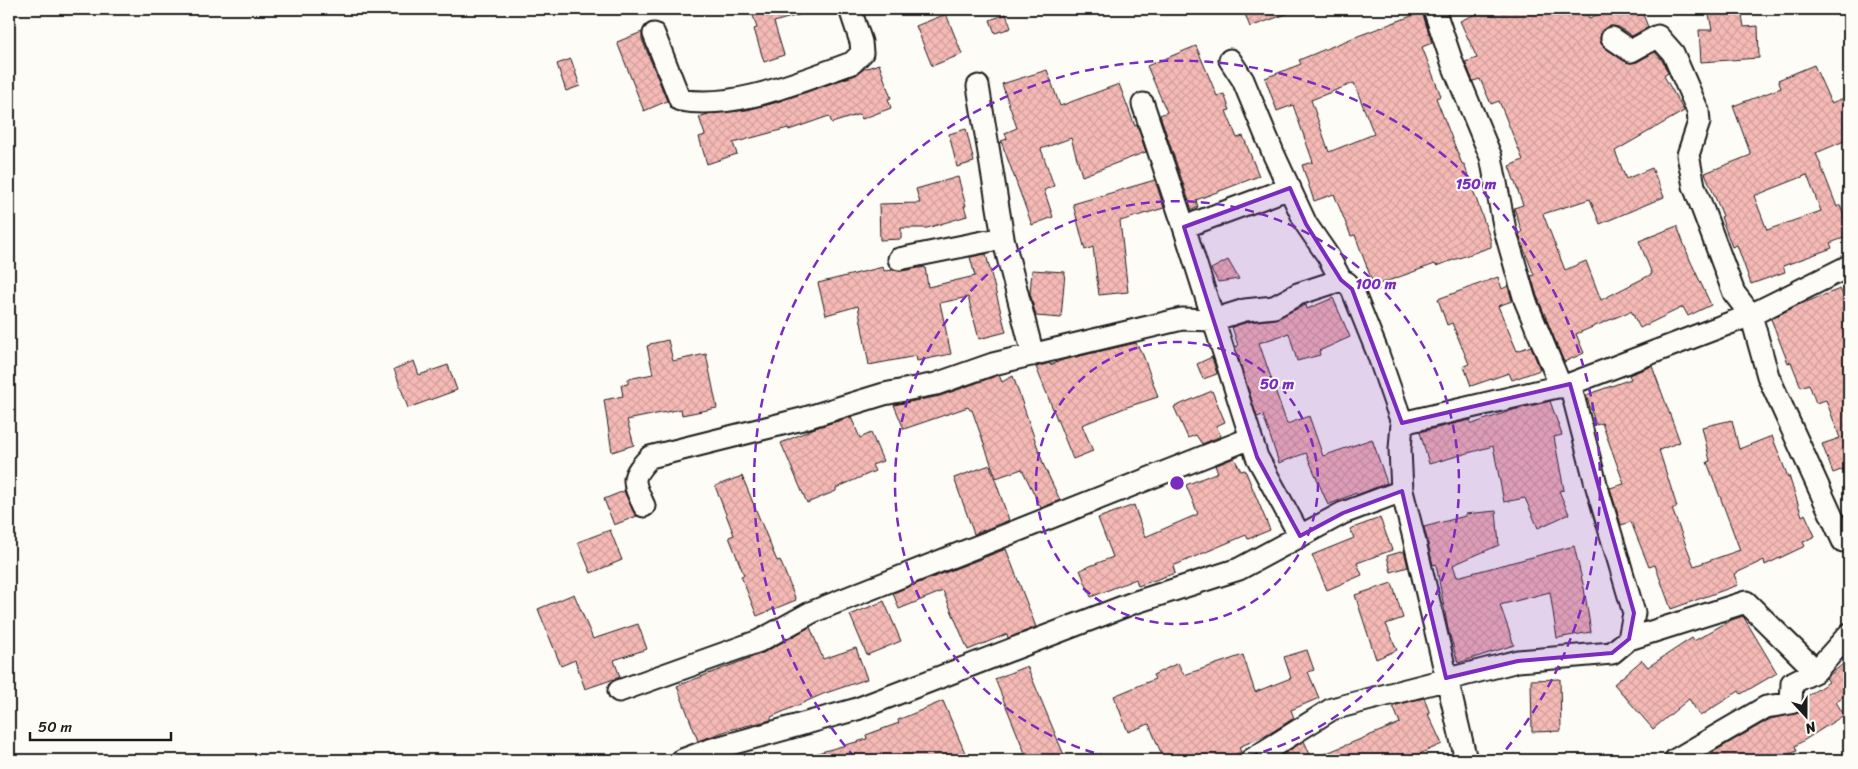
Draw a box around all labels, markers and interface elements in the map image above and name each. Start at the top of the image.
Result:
text: 150 m [1456,171,1497,197]
text: 100 m [1356,271,1397,297]
text: 50 m [1260,371,1295,397]
centre of rings [1168,474,1186,492]
north arrow [1780,692,1830,742]
scale bar [30,709,171,741]
text: 50 m [38,714,73,740]
text: N [1801,714,1820,741]

